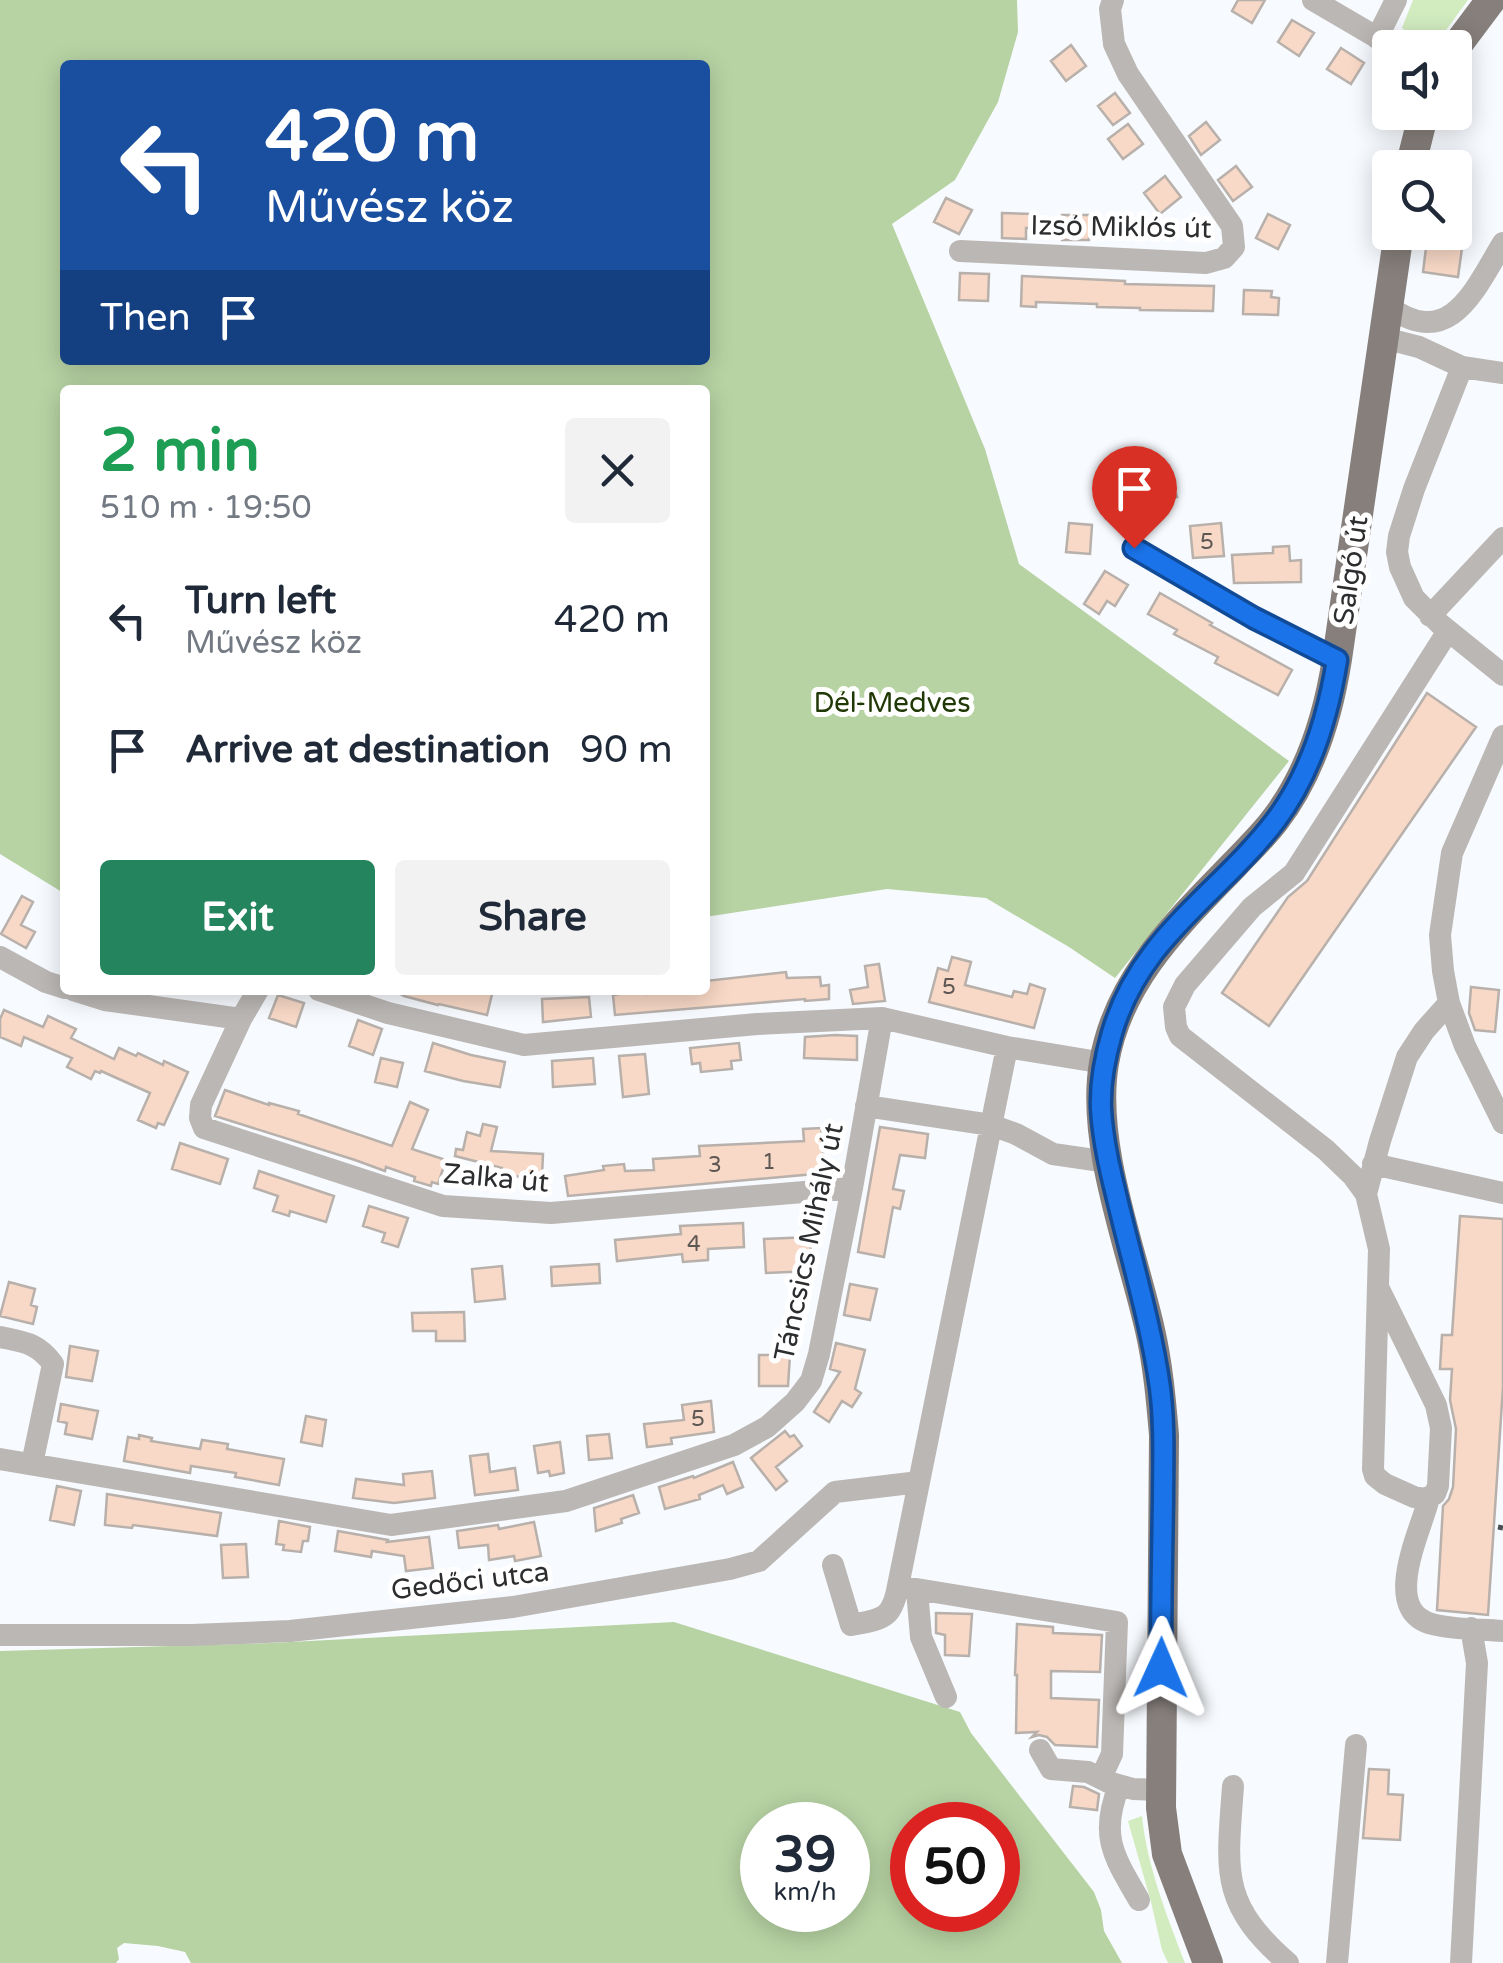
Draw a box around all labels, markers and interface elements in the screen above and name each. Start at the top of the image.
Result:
map controls [1372,30,1472,250]
button: sound [1372,30,1472,130]
text: 420 m [265,96,479,180]
icon: left [100,100,230,230]
button: search [1372,150,1472,250]
text: Művész köz [265,181,514,235]
street label: Izsó Miklós út [1030,208,1212,246]
icon: arrive [211,290,266,345]
text: Then [100,295,191,341]
text: 2 min [100,415,260,487]
button: close [565,418,670,523]
pin [1092,446,1177,549]
icon: arrive [1107,461,1162,516]
text: 510 m · 19:50 [100,489,312,527]
street label: Salgó út [1327,513,1375,627]
house number: 5 [1200,529,1214,555]
text: Turn left [185,578,336,624]
icon: left [100,593,155,648]
text: 420 m [554,597,670,643]
text: Művész köz [185,624,362,662]
park label: Dél-Medves [813,686,971,720]
icon: arrive [100,723,155,778]
text: Arrive at destination [185,727,550,773]
text: 90 m [580,727,673,773]
button: Exit [100,860,375,975]
button: Share [395,860,670,975]
house number: 5 [942,974,956,1000]
street label: Táncsics Mihály út [767,1120,851,1364]
house number: 1 [762,1149,776,1175]
house number: 3 [708,1152,722,1178]
street label: Zalka út [441,1156,551,1200]
house number: 4 [687,1231,701,1257]
house number: 5 [691,1406,705,1432]
street label: Gedőci utca [389,1554,551,1608]
position arrow [1109,1616,1213,1720]
speed limit sign: 50 [890,1802,1020,1932]
text: 39 [774,1825,836,1885]
text: km/h [774,1877,836,1907]

